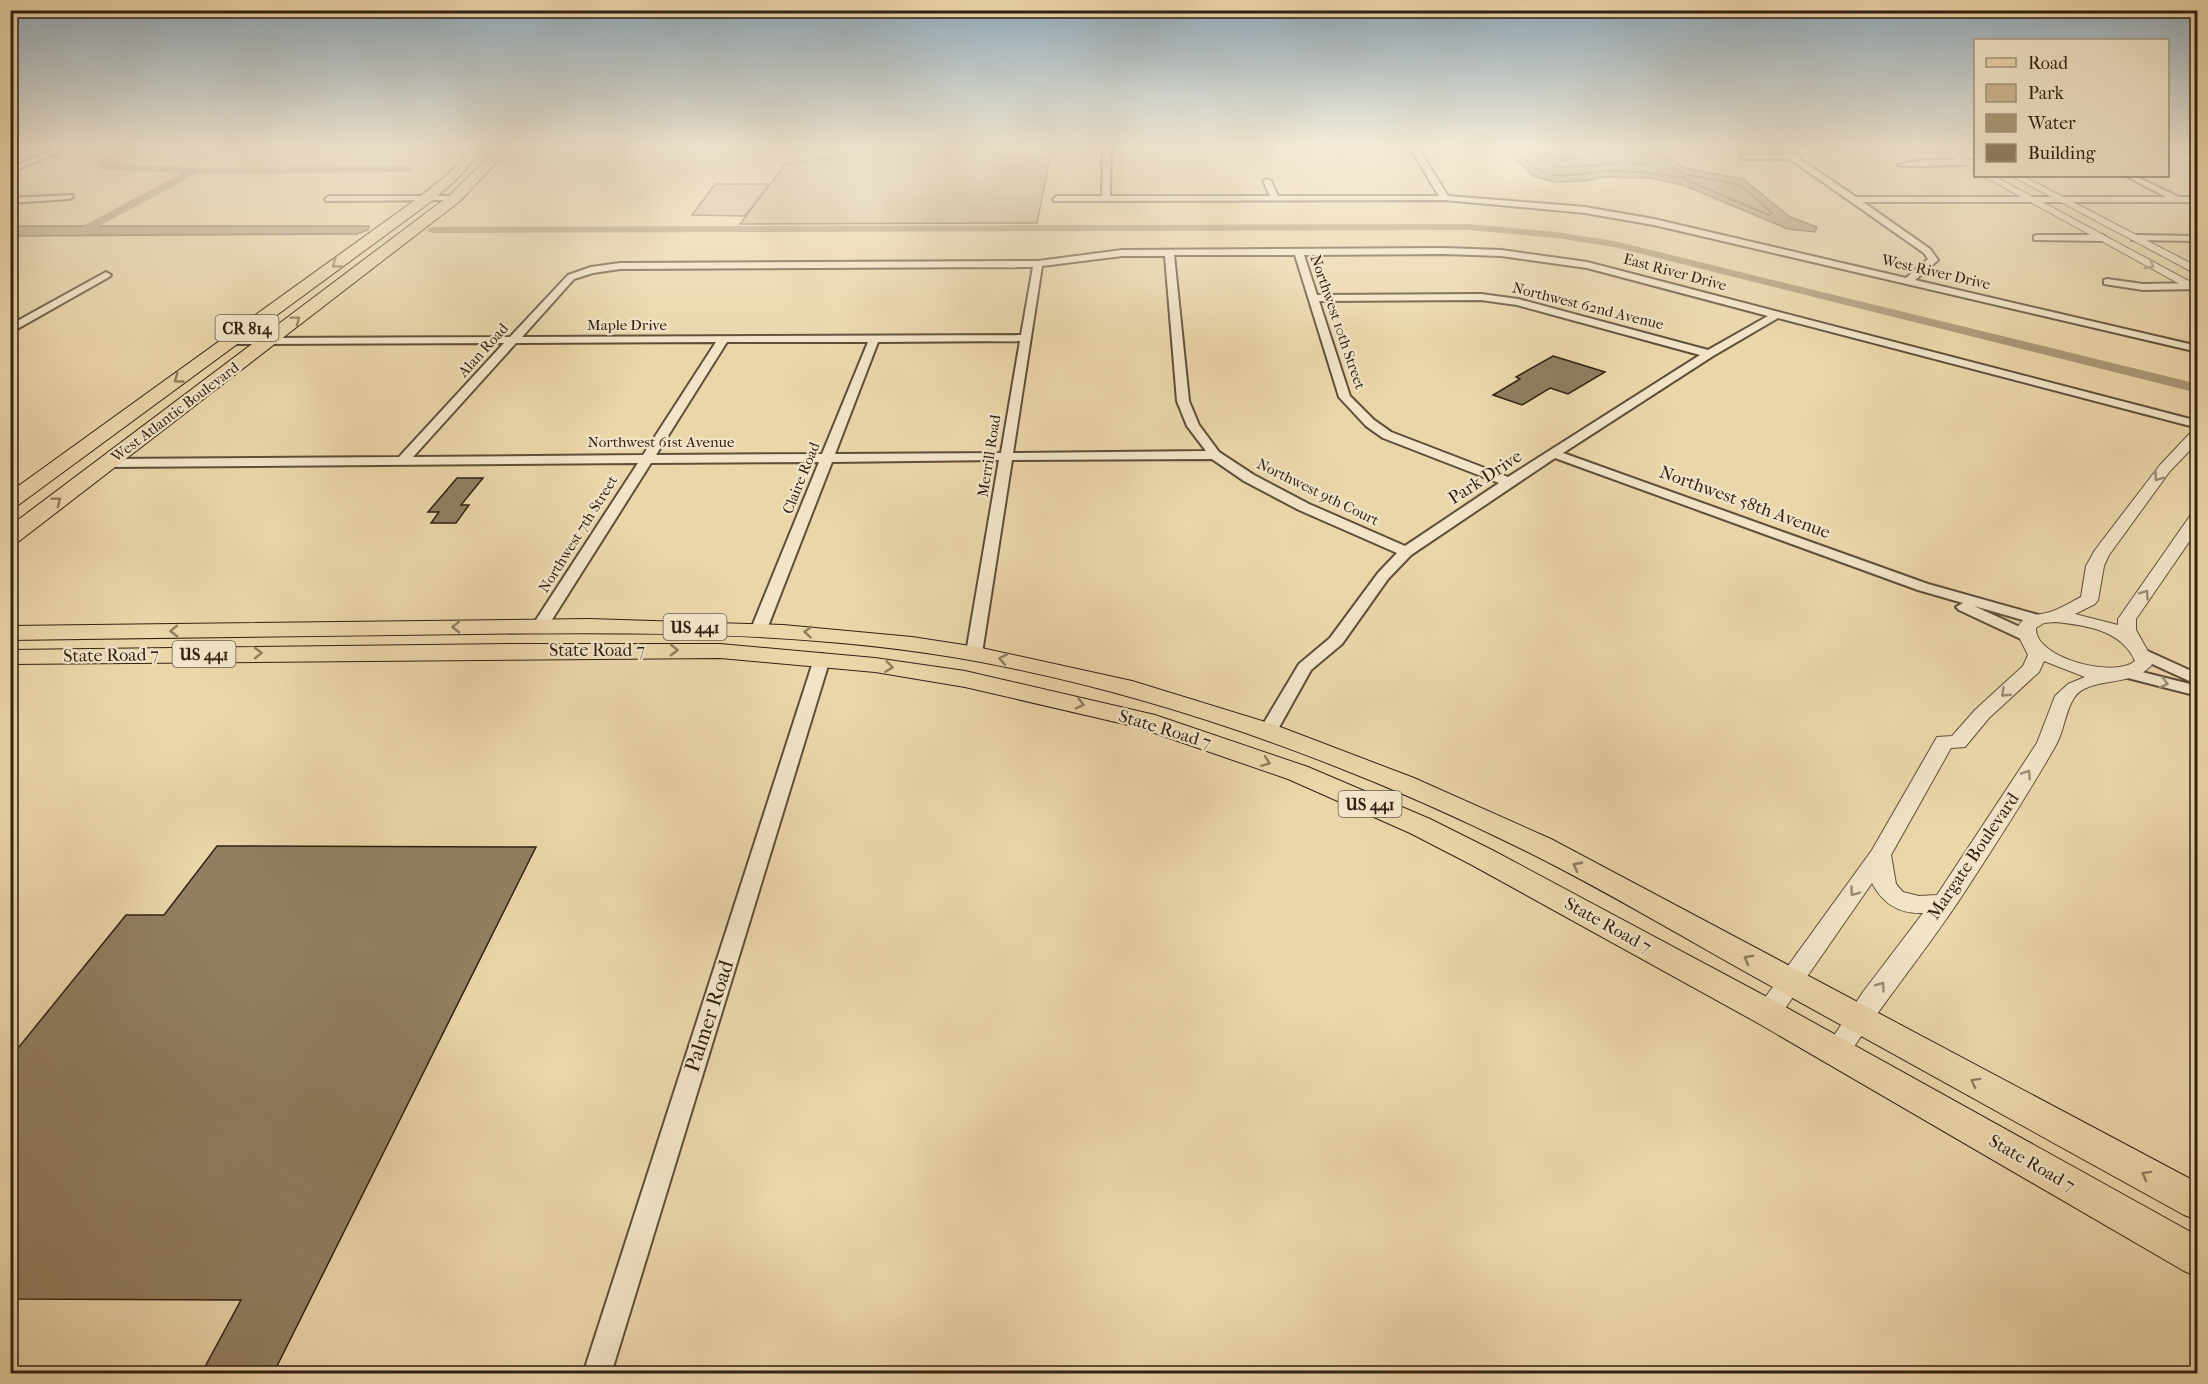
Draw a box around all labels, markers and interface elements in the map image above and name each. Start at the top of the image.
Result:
legend [1974,39,2169,177]
text: Road [2028,53,2068,74]
text: Park [2028,83,2065,104]
text: Water [2027,113,2076,134]
text: Building [2028,143,2096,164]
street label: East River Drive [1621,250,1729,295]
street label: West River Drive [1879,250,1993,293]
street label: Northwest 10th Street [1307,252,1370,392]
one-way arrow [331,257,342,268]
one-way arrow [2144,258,2154,269]
street label: Northwest 62nd Avenue [1511,278,1666,334]
road number: CR 814 [216,315,278,341]
street label: Maple Drive [587,316,668,334]
one-way arrow [290,317,301,328]
street label: Alan Road [454,319,512,381]
street label: West Atlantic Boulevard [107,358,243,466]
one-way arrow [174,372,185,383]
street label: Merrill Road [974,413,1005,498]
street label: Northwest 61st Avenue [588,433,735,451]
street label: Claire Road [778,439,824,517]
street label: Park Drive [1444,446,1526,509]
street label: Northwest 9th Court [1254,455,1383,530]
street label: Northwest 58th Avenue [1656,462,1833,543]
one-way arrow [2155,470,2166,481]
street label: Northwest 7th Street [535,472,622,596]
one-way arrow [50,498,61,509]
one-way arrow [2138,589,2149,600]
road number: US 441 [664,614,726,640]
one-way arrow [452,621,461,633]
one-way arrow [170,625,179,637]
one-way arrow [804,626,813,639]
street label: State Road 7 [549,640,645,661]
road number: US 441 [172,641,236,667]
street label: State Road 7 [63,644,159,667]
one-way arrow [669,644,678,656]
one-way arrow [253,647,262,660]
one-way arrow [999,653,1009,666]
one-way arrow [884,661,893,673]
one-way arrow [2159,675,2169,688]
one-way arrow [2002,685,2013,696]
one-way arrow [1075,697,1085,710]
street label: State Road 7 [1116,705,1214,754]
one-way arrow [1260,755,1271,768]
one-way arrow [2020,770,2031,781]
street label: Margate Boulevard [1923,789,2024,924]
road number: US 441 [1338,791,1402,817]
one-way arrow [1573,862,1583,873]
one-way arrow [1850,885,1861,896]
street label: State Road 7 [1561,893,1655,958]
one-way arrow [1744,955,1755,966]
street label: Palmer Road [680,957,738,1075]
one-way arrow [1874,982,1885,993]
one-way arrow [1971,1078,1981,1089]
street label: State Road 7 [1985,1130,2079,1197]
one-way arrow [2142,1171,2152,1182]

